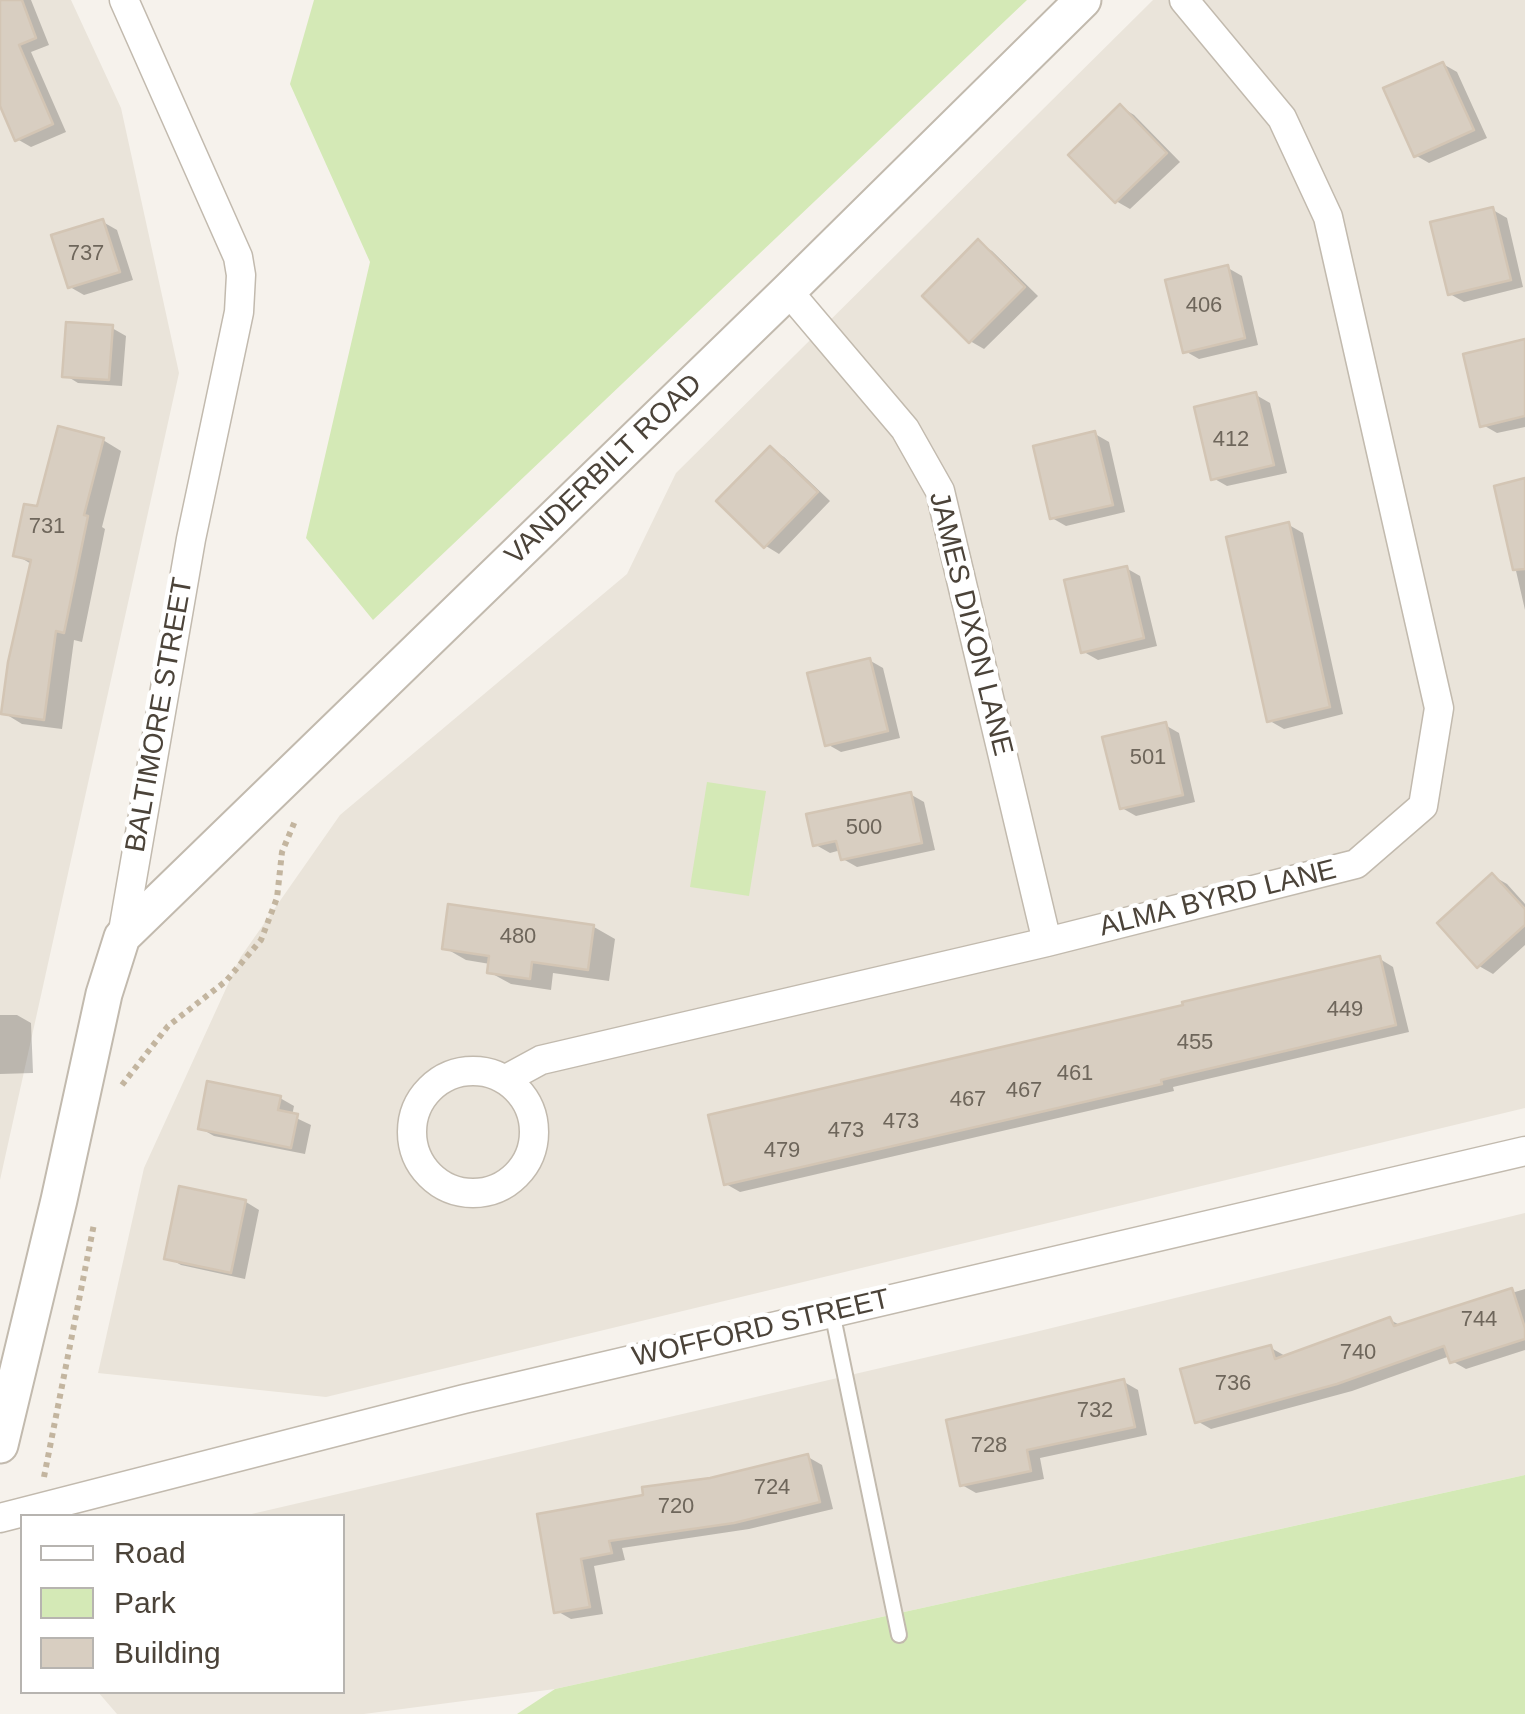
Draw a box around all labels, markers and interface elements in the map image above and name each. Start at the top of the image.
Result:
house number: 737 [68,241,104,267]
house number: 406 [1186,293,1222,319]
street label: VANDERBILT ROAD [499,367,709,573]
house number: 412 [1213,427,1249,453]
street label: JAMES DIXON LANE [921,489,1019,759]
house number: 731 [29,514,65,540]
street label: BALTIMORE STREET [119,575,201,855]
house number: 501 [1130,745,1166,771]
house number: 500 [846,815,882,841]
street label: ALMA BYRD LANE [1096,853,1340,945]
house number: 480 [500,924,536,950]
house number: 449 [1327,997,1363,1023]
house number: 455 [1177,1030,1213,1056]
house number: 461 [1057,1061,1093,1087]
house number: 467 [1006,1078,1042,1104]
house number: 467 [950,1087,986,1113]
house number: 473 [883,1109,919,1135]
house number: 473 [828,1118,864,1144]
house number: 479 [764,1138,800,1164]
street label: WOFFORD STREET [629,1283,893,1375]
house number: 744 [1461,1307,1497,1333]
house number: 740 [1340,1340,1376,1366]
house number: 736 [1215,1371,1251,1397]
house number: 732 [1077,1398,1113,1424]
house number: 728 [971,1433,1007,1459]
house number: 724 [754,1475,790,1501]
house number: 720 [658,1494,694,1520]
legend [20,1514,345,1694]
text: Road [114,1536,186,1569]
text: Park [114,1586,176,1619]
text: Building [114,1636,221,1669]

